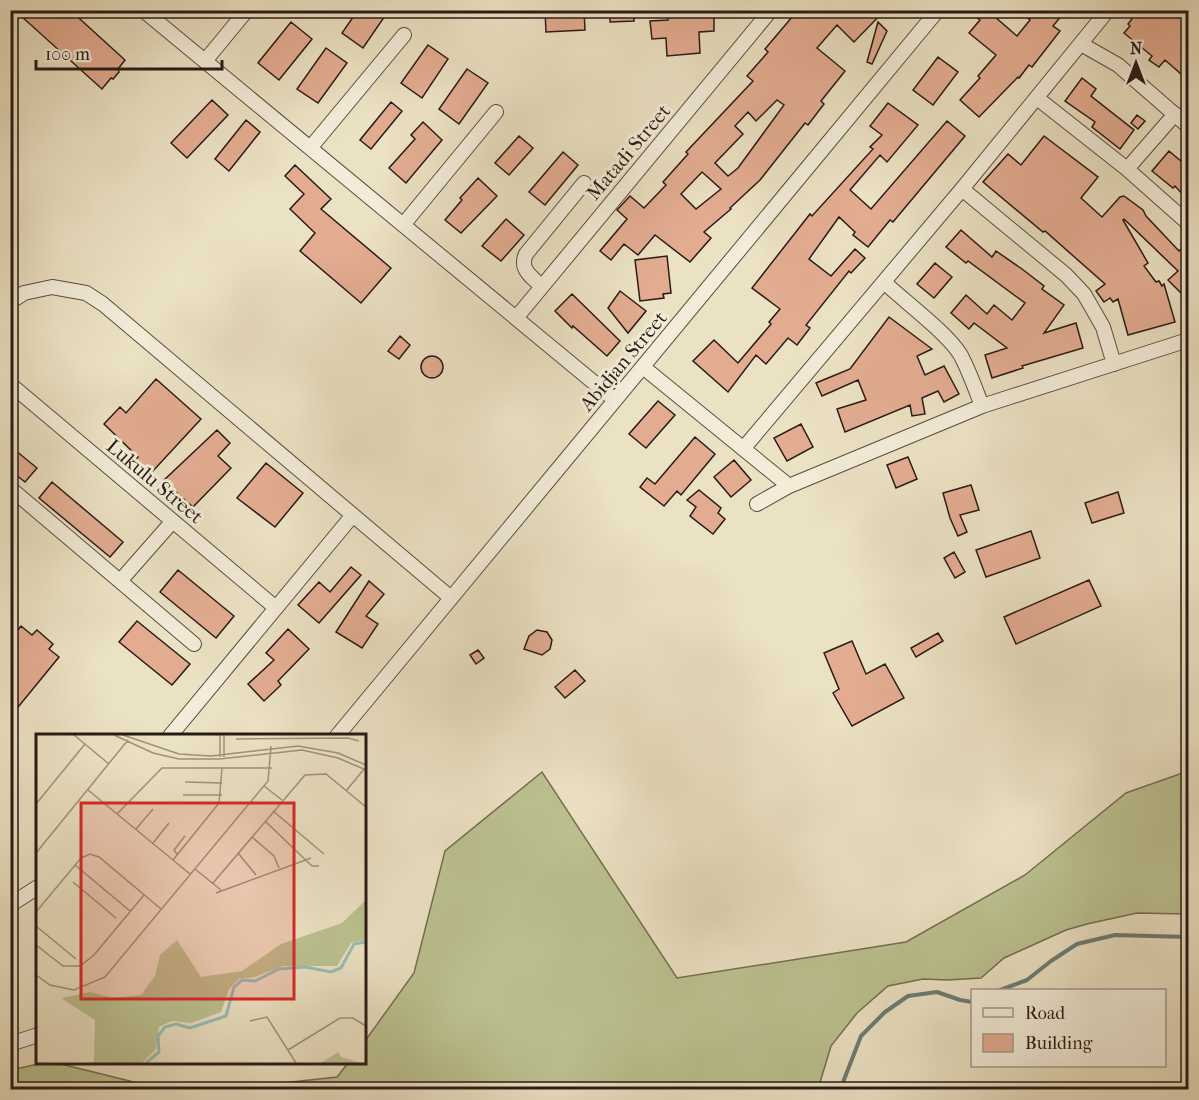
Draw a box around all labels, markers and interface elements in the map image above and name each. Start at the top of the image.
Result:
scale bar [36,33,222,71]
north arrow [1106,33,1166,93]
text: N [1130,39,1143,58]
text: 100 m [45,44,90,65]
street label: Matadi Street [582,100,675,205]
street label: Abidjan Street [574,307,672,417]
street label: Lukulu Street [102,434,208,528]
inset map [36,734,366,1064]
legend [971,989,1166,1067]
text: Road [1025,1003,1065,1024]
text: Building [1025,1033,1093,1054]

